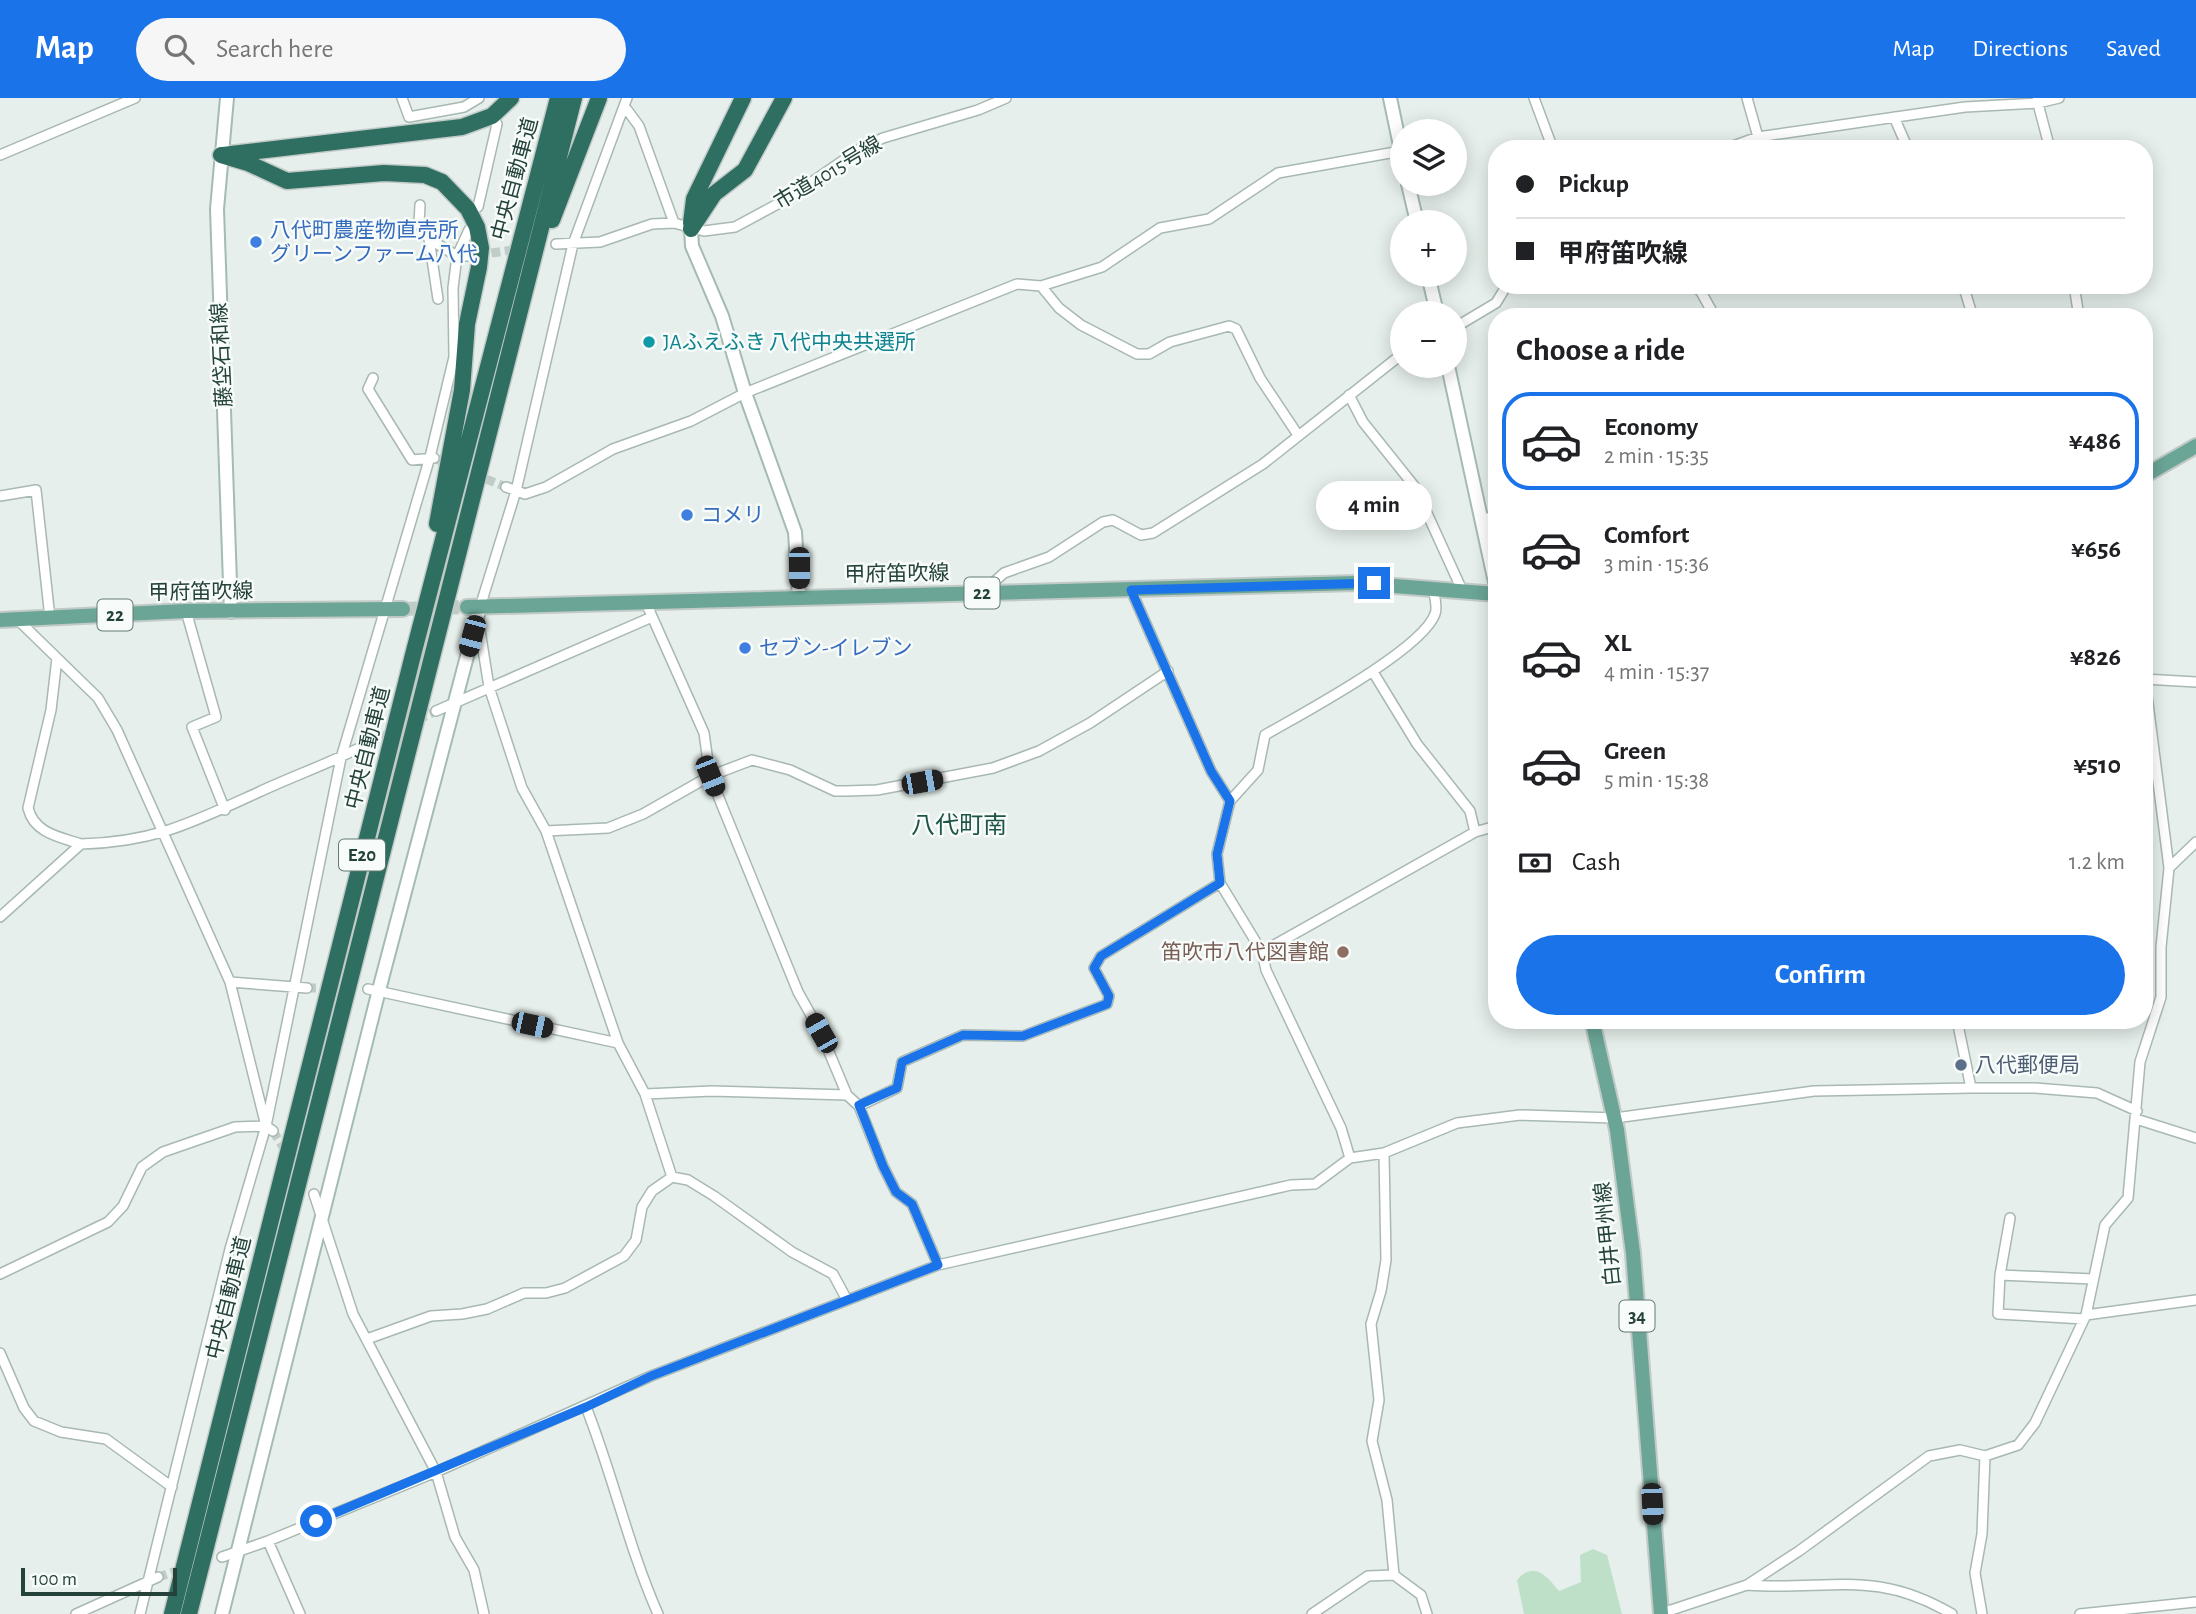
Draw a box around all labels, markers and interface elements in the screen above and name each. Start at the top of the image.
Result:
search box [136,18,626,81]
icon: search [160,30,198,68]
text: Map [35,32,94,65]
text: Search here [216,36,334,62]
text: Map [1892,37,1934,61]
text: Directions [1972,37,2068,61]
text: Saved [2106,37,2161,61]
street label: 中央自動車道 [488,115,541,243]
map controls [1390,119,1467,378]
button: layers [1390,119,1467,196]
street label: 市道4015号線 [770,132,885,213]
text: Pickup [1558,171,1629,197]
button: + [1390,210,1467,287]
place label: 八代町農産物直売所 グリーンファーム八代 [270,219,478,265]
marker: 八代町農産物直売所 グリーンファーム八代 [248,234,264,250]
text: 甲府笛吹線 [1558,241,1688,267]
button: − [1390,301,1467,378]
street label: 藤垈石和線 [208,302,235,408]
place label: JAふえふき 八代中央共選所 [663,331,916,353]
marker: JAふえふき 八代中央共選所 [641,334,657,350]
text: Choose a ride [1516,334,1685,366]
icon: car [1520,410,1583,473]
text: Economy [1604,414,1698,440]
text: ¥486 [2069,428,2121,454]
text: 2 min · 15:35 [1604,445,1709,468]
callout: 4 min [1316,482,1432,531]
text: 4 min [1348,494,1400,517]
place label: コメリ [701,505,764,526]
marker: コメリ [679,507,695,523]
icon: car [1520,518,1583,581]
text: Comfort [1604,522,1689,548]
text: ¥656 [2071,536,2121,562]
car [789,547,810,589]
text: 3 min · 15:36 [1604,553,1709,576]
street label: 甲府笛吹線 [844,562,950,585]
route end [1358,567,1390,599]
road number: 22 [964,578,1000,608]
street label: 甲府笛吹線 [148,580,254,603]
road number: 22 [97,600,132,630]
car [457,613,488,659]
icon: car [1520,626,1583,689]
text: XL [1604,630,1631,656]
place label: セブン-イレブン [759,636,912,659]
marker: セブン-イレブン [737,640,753,656]
text: ¥826 [2070,644,2121,670]
text: 4 min · 15:37 [1604,661,1709,684]
street label: 中央自動車道 [342,684,393,812]
icon: car [1520,734,1583,797]
text: Green [1604,738,1666,764]
text: ¥510 [2073,752,2121,778]
car [693,753,728,799]
car [900,768,945,796]
text: 5 min · 15:38 [1604,769,1709,792]
district label: 八代町南 [911,812,1007,838]
road number: E20 [339,840,385,870]
icon: cash [1516,844,1554,882]
text: Cash [1572,849,1621,875]
text: 1.2 km [2069,851,2125,874]
button: Confirm [1516,935,2125,1015]
place label: 笛吹市八代図書館 [1161,941,1329,963]
marker: 笛吹市八代図書館 [1335,944,1351,960]
car [510,1010,555,1040]
car [802,1010,841,1056]
place label: 八代郵便局 [1975,1054,2080,1076]
marker: 八代郵便局 [1953,1057,1969,1073]
street label: 白井甲州線 [1591,1181,1624,1287]
street label: 中央自動車道 [203,1234,254,1362]
road number: 34 [1620,1300,1654,1332]
car [1641,1482,1664,1526]
route start [300,1505,332,1537]
scale bar [21,1565,177,1597]
text: 100 m [32,1570,77,1589]

